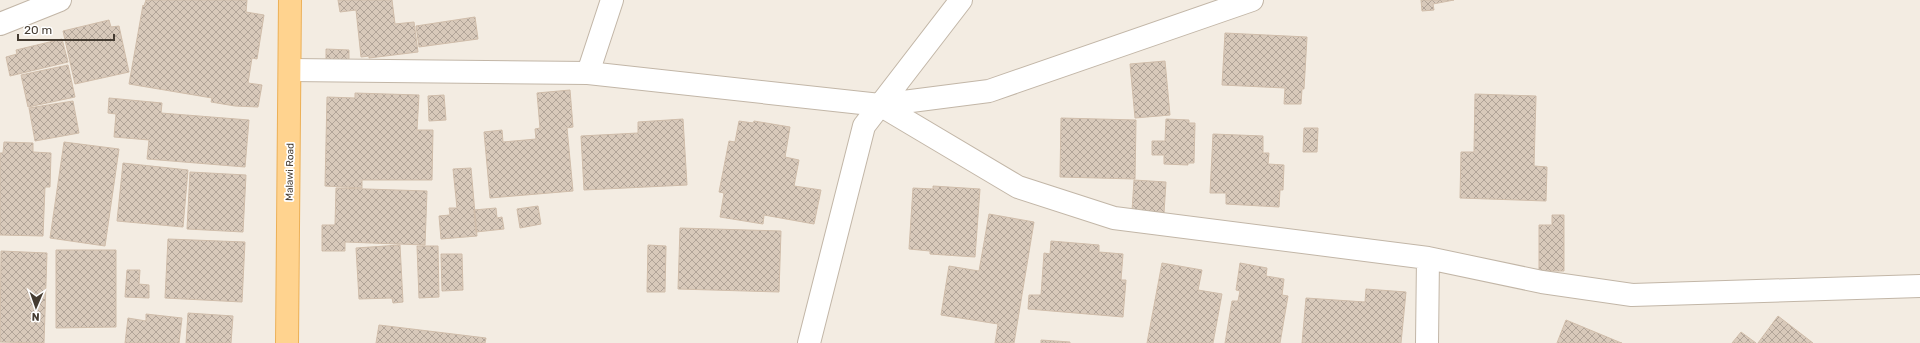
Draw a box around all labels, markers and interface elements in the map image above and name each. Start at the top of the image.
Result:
scale bar [18,16,114,42]
text: 20 m [24,23,52,37]
street label: Malawi Road [283,143,297,201]
north arrow [16,287,56,327]
text: N [31,310,40,323]

